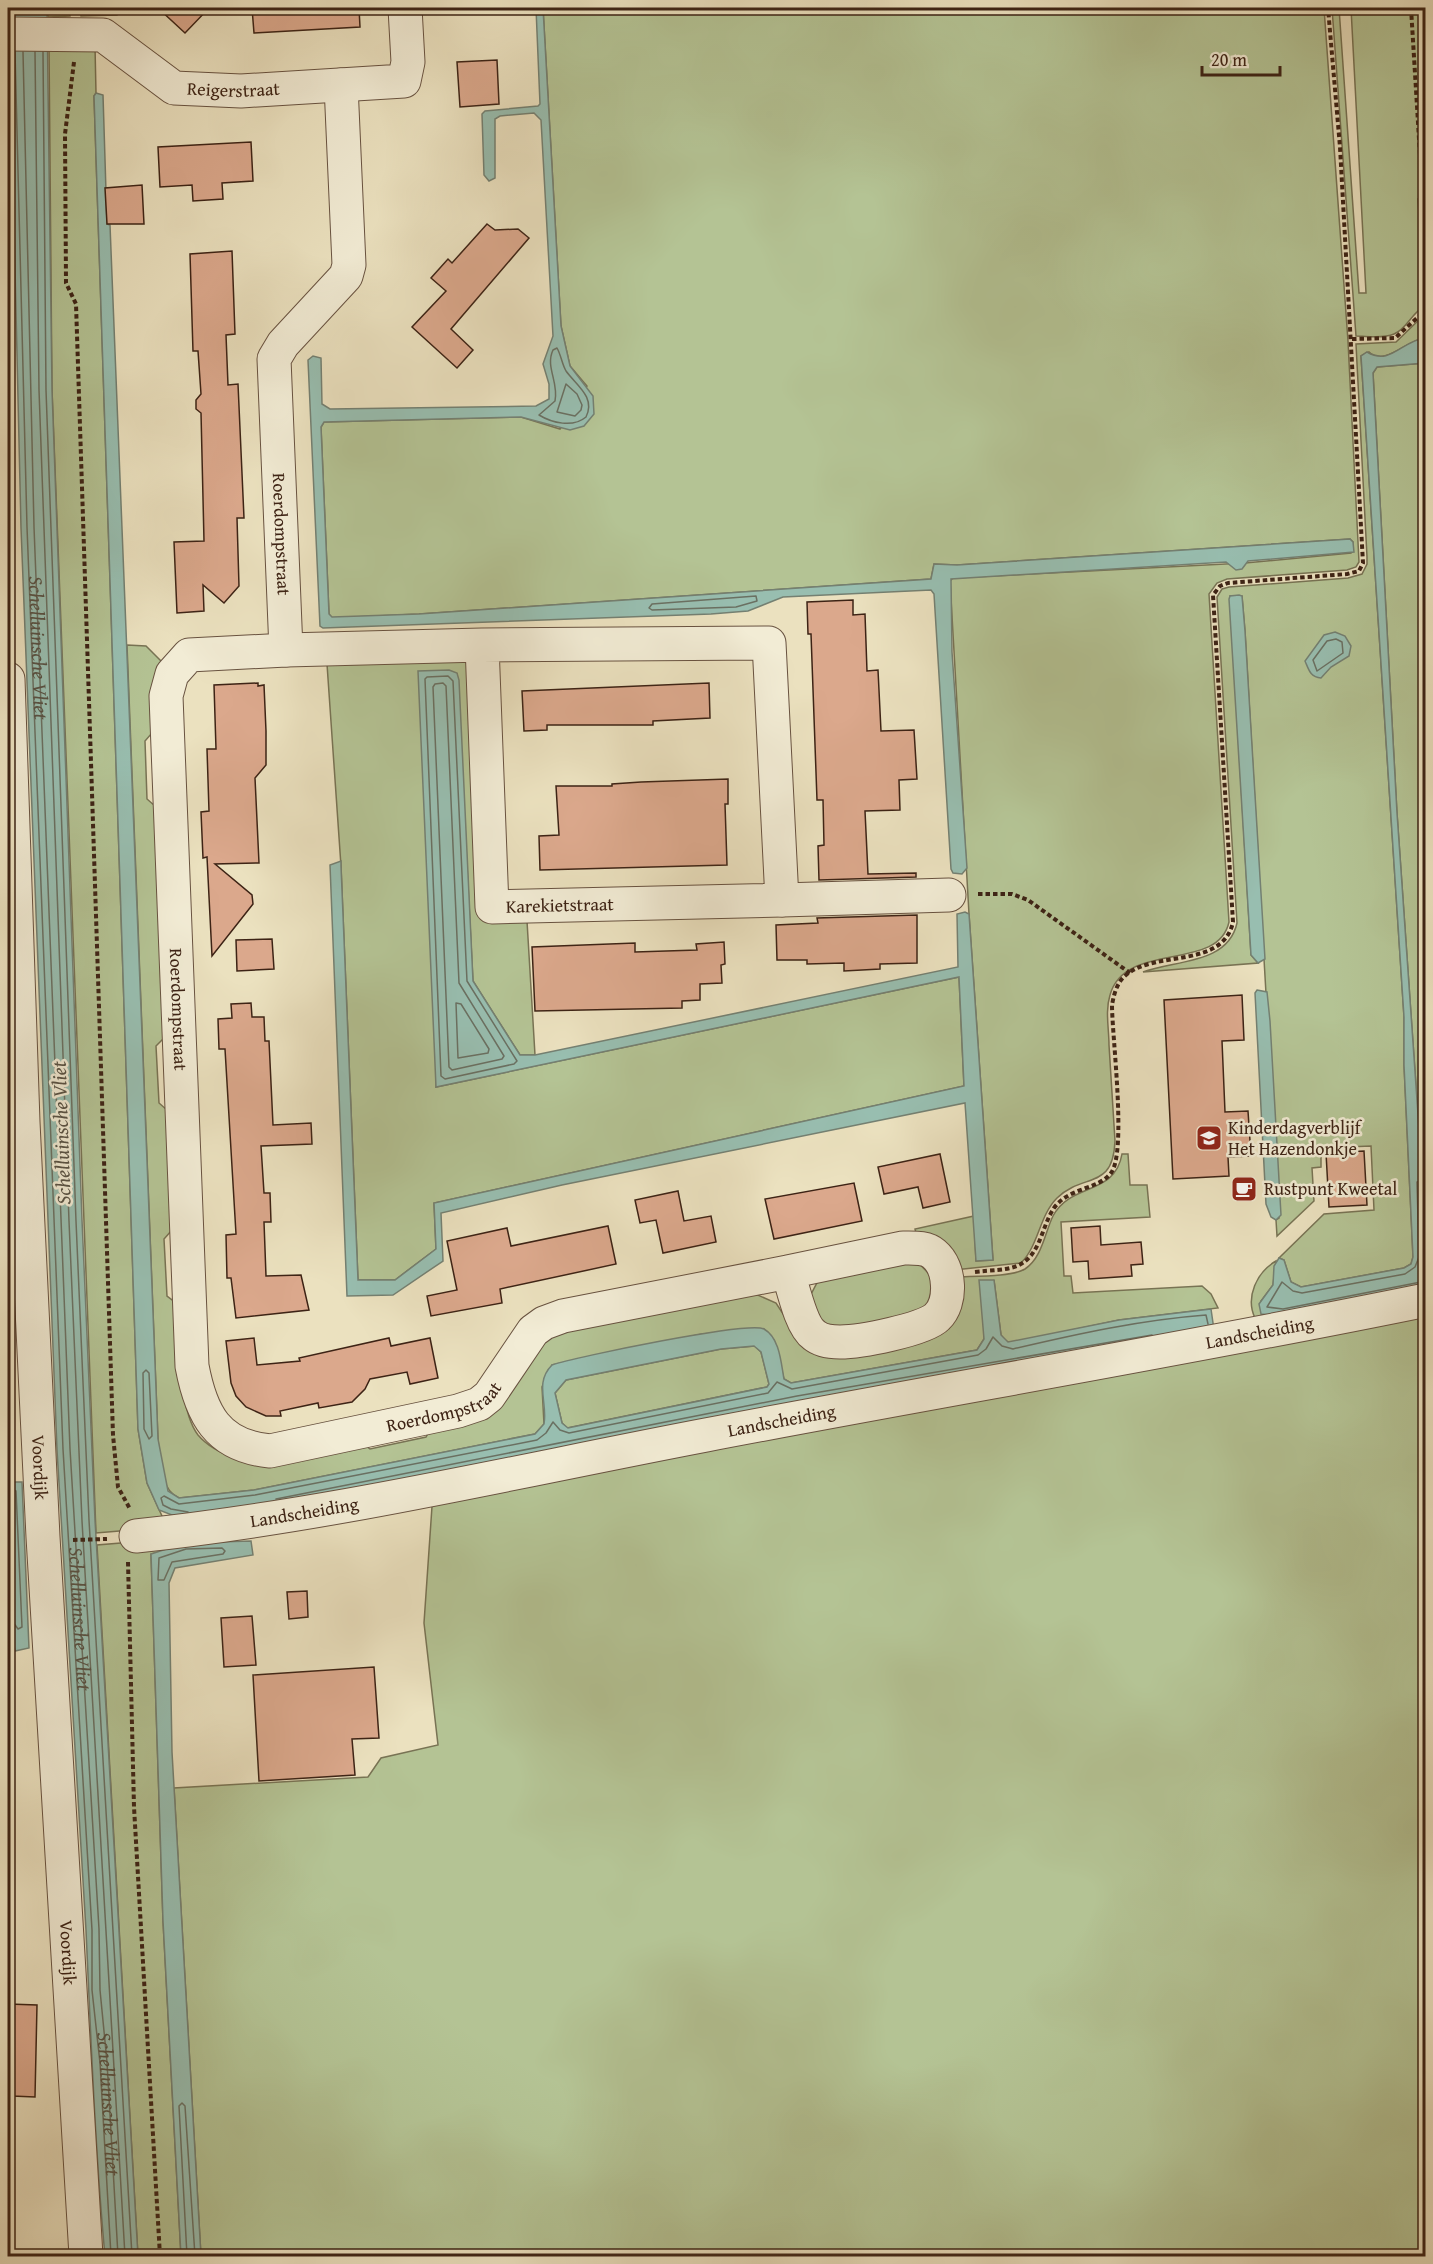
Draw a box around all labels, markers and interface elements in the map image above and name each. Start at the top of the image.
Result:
scale bar [1202,39,1280,77]
text: 20 m [1211,46,1247,73]
street label: Reigerstraat [186,75,281,104]
street label: Roerdompstraat [266,472,298,597]
water label: Schelluinsche Vliet [22,575,57,721]
street label: Karekietstraat [505,890,615,920]
street label: Roerdompstraat [163,947,195,1072]
water label: Schelluinsche Vliet [43,1060,77,1205]
place label: Kinderdagverblijf Het Hazendonkje [1228,1114,1363,1162]
school or university icon: Kinderdagverblijf Het Hazendonkje [1194,1123,1224,1153]
cafe icon: Rustpunt Kweetal [1229,1174,1259,1204]
place label: Rustpunt Kweetal [1264,1175,1397,1202]
street label: Landscheiding [1203,1309,1316,1356]
street label: Roerdompstraat [384,1375,508,1439]
street label: Landscheiding [725,1397,838,1444]
street label: Voordijk [25,1434,55,1501]
street label: Landscheiding [248,1490,361,1534]
water label: Schelluinsche Vliet [62,1546,100,1692]
street label: Voordijk [53,1919,84,1987]
water label: Schelluinsche Vliet [90,2031,128,2177]

